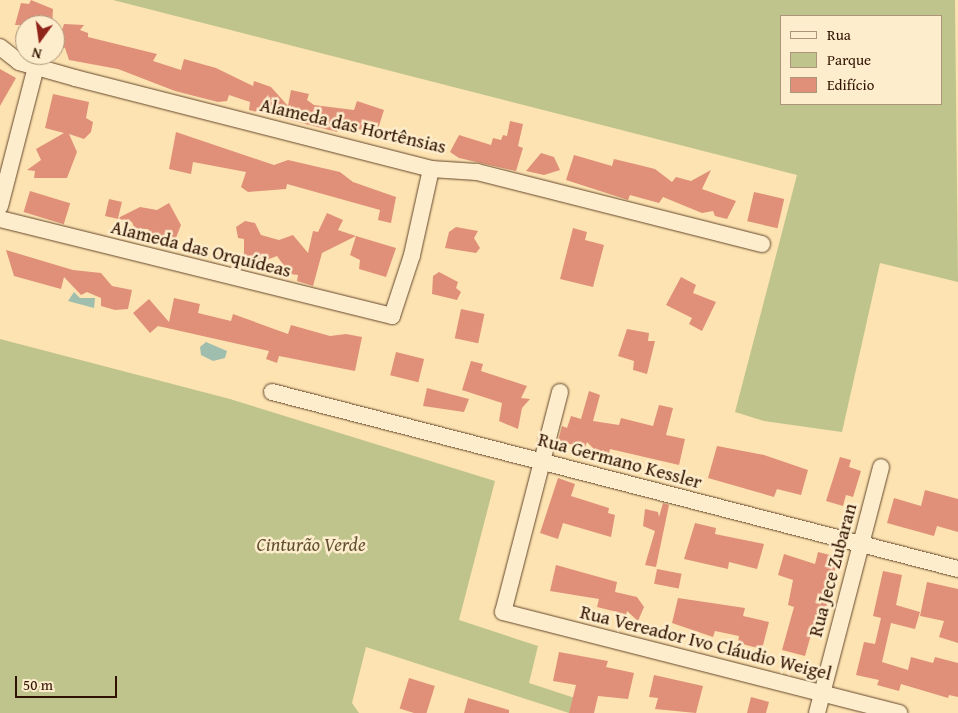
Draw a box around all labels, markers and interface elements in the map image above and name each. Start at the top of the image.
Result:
north arrow [15,15,65,65]
legend [780,15,943,105]
text: Rua [827,24,851,45]
text: N [30,43,44,64]
text: Parque [827,49,871,70]
text: Edifício [827,74,874,95]
street label: Alameda das Hortênsias [258,93,448,159]
street label: Alameda das Orquídeas [109,216,293,282]
street label: Rua Germano Kessler [536,428,704,494]
street label: Rua Jece Zubaran [804,501,862,639]
park label: Cinturão Verde [256,534,366,556]
street label: Rua Vereador Ivo Cláudio Weigel [578,601,834,685]
scale bar [18,666,120,698]
text: 50 m [23,674,53,695]

